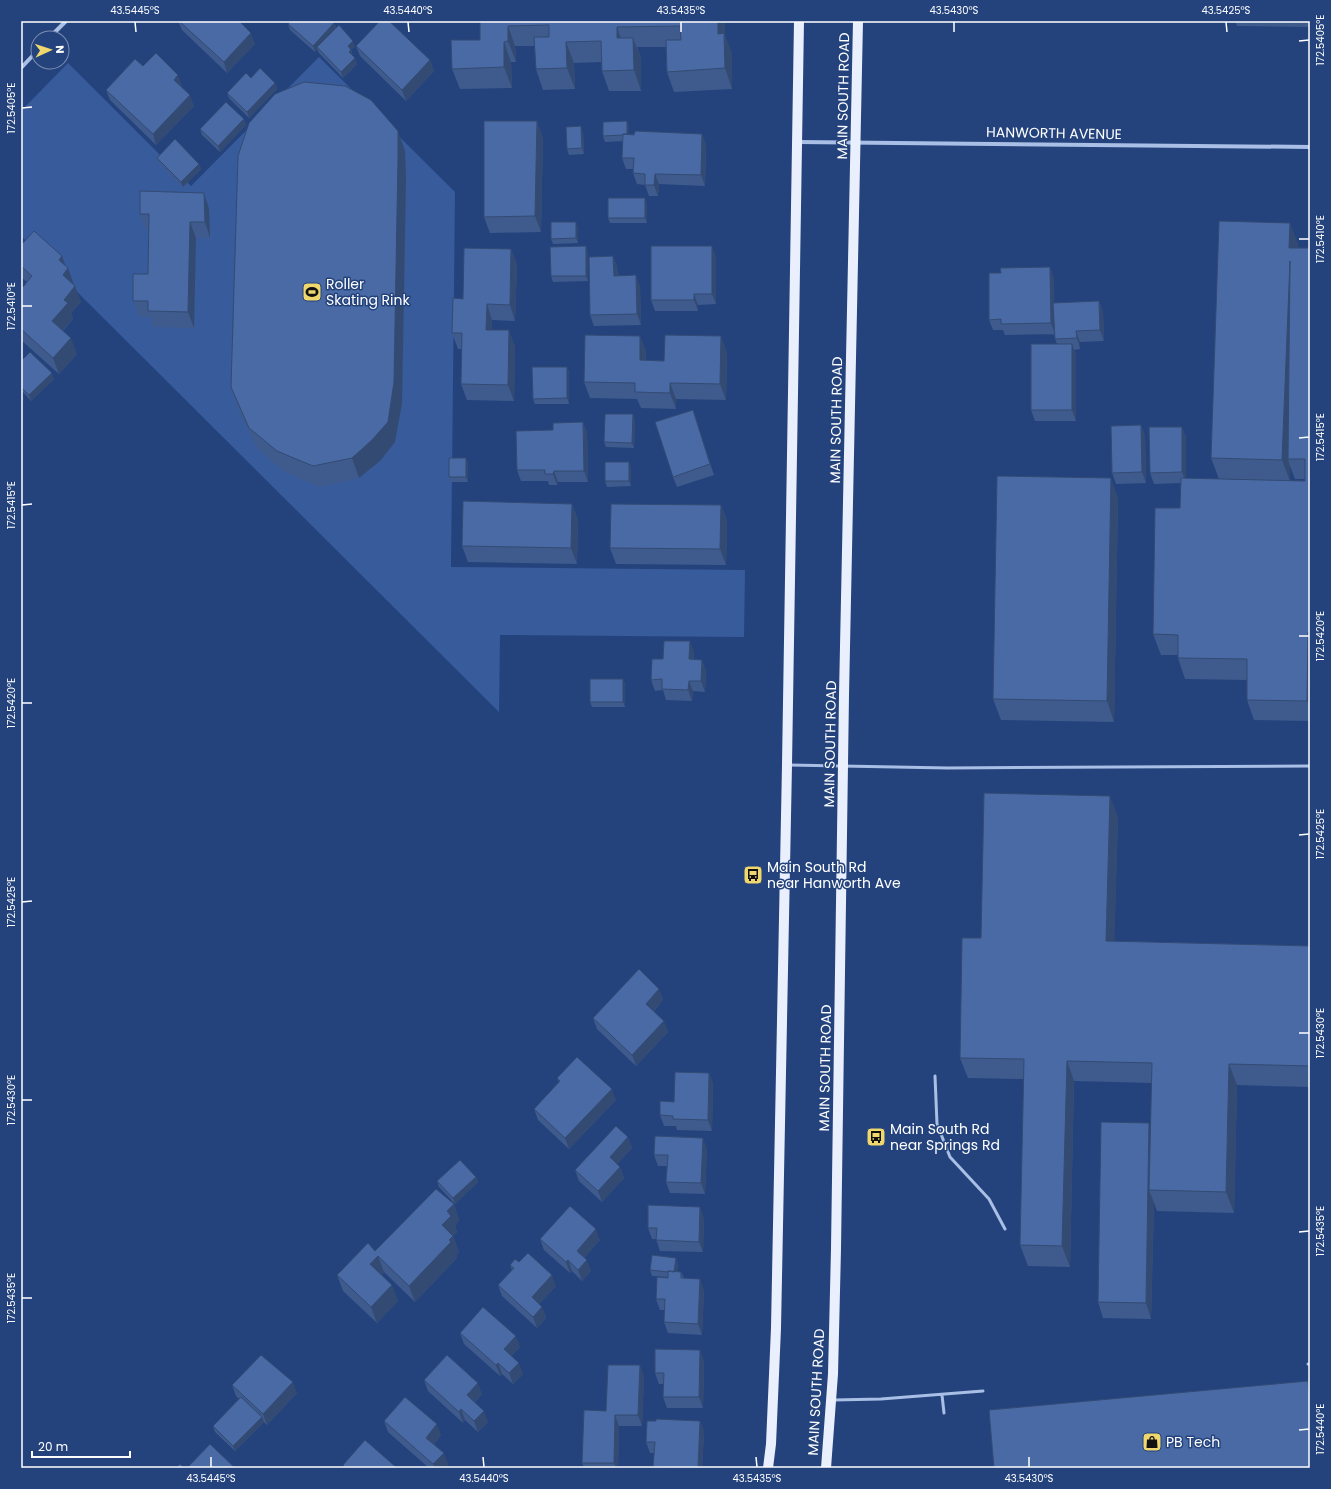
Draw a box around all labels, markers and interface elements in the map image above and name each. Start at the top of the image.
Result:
text: 43.5445°S [110,3,160,18]
text: 43.5440°S [383,3,433,18]
text: 43.5435°S [657,3,706,18]
text: 43.5430°S [930,3,979,18]
text: 43.5425°S [1202,3,1251,18]
text: 172.5405°E [1313,15,1328,65]
north arrow [30,30,70,70]
street label: MAIN SOUTH ROAD [832,32,854,160]
text: N [52,45,68,54]
text: 172.5405°E [4,83,19,133]
street label: HANWORTH AVENUE [986,122,1122,144]
text: 172.5410°E [1313,215,1328,263]
place label: Roller Skating Rink [326,274,411,310]
sports icon: Roller Skating Rink [301,281,323,303]
text: 172.5410°E [4,282,19,330]
street label: MAIN SOUTH ROAD [825,356,847,484]
text: 172.5415°E [1313,413,1328,461]
text: 172.5415°E [4,481,19,529]
text: 172.5420°E [1313,611,1328,661]
text: 172.5420°E [4,678,19,728]
street label: MAIN SOUTH ROAD [819,680,841,808]
text: 172.5425°E [1313,809,1328,859]
place label: Main South Rd near Hanworth Ave [767,857,901,893]
bus stop icon: Main South Rd near Hanworth Ave [742,864,764,886]
text: 172.5425°E [4,877,19,927]
street label: MAIN SOUTH ROAD [814,1004,836,1132]
text: 172.5430°E [1313,1008,1328,1058]
text: 172.5430°E [4,1075,19,1125]
place label: Main South Rd near Springs Rd [890,1119,1000,1155]
bus stop icon: Main South Rd near Springs Rd [865,1126,887,1148]
text: 172.5435°E [1313,1206,1328,1256]
text: 172.5435°E [4,1273,19,1323]
street label: MAIN SOUTH ROAD [803,1328,829,1456]
text: 172.5440°E [1313,1404,1328,1454]
shop icon: PB Tech [1141,1431,1163,1453]
place label: PB Tech [1166,1432,1220,1452]
scale bar [32,1433,130,1459]
text: 20 m [38,1438,68,1455]
text: 43.5445°S [186,1471,236,1486]
text: 43.5440°S [459,1471,509,1486]
text: 43.5435°S [733,1471,782,1486]
text: 43.5430°S [1005,1471,1054,1486]

